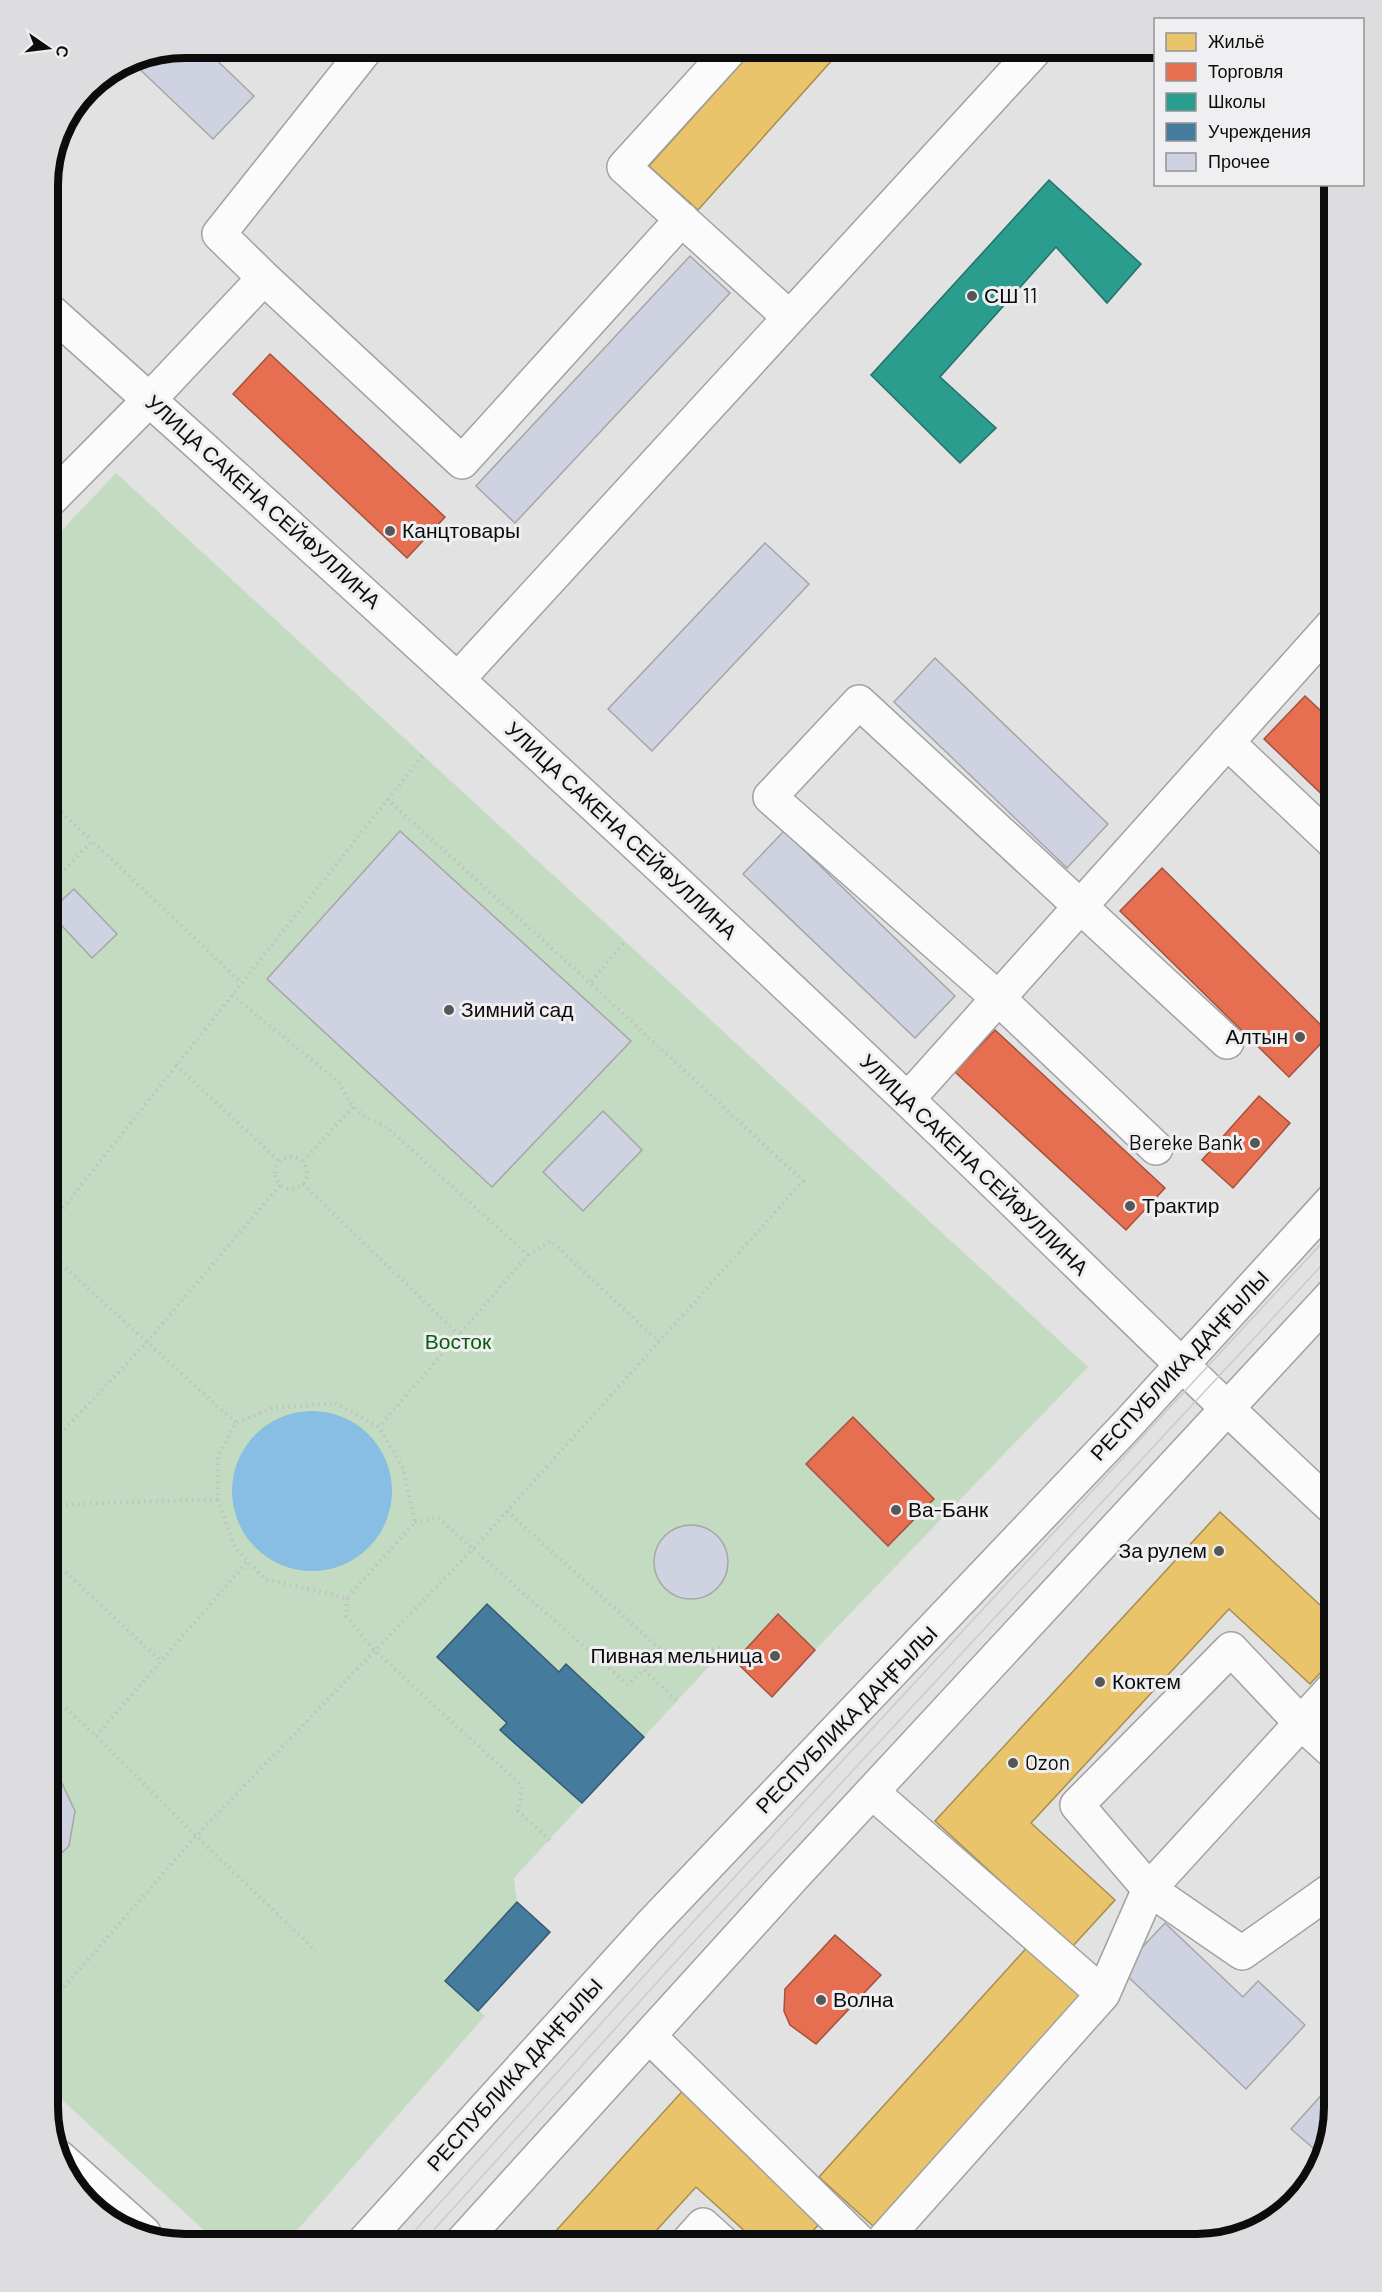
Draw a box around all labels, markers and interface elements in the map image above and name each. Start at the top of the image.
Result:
north arrow [18,18,78,78]
legend [1154,18,1364,186]
text: Жильё [1208,30,1265,52]
text: С [52,44,74,60]
text: Торговля [1208,60,1283,82]
text: Школы [1208,90,1266,112]
text: Учреждения [1208,120,1311,142]
text: Прочее [1208,150,1270,172]
place label: СШ 11 [984,282,1037,307]
marker: СШ 11 [965,289,979,303]
street label: УЛИЦА САКЕНА СЕЙФУЛЛИНА [141,389,387,613]
place label: Канцтовары [402,517,520,542]
marker: Канцтовары [383,524,397,538]
street label: УЛИЦА САКЕНА СЕЙФУЛЛИНА [501,716,743,944]
place label: Зимний сад [461,996,574,1021]
marker: Зимний сад [442,1003,456,1017]
place label: Алтын [1225,1023,1288,1048]
marker: Алтын [1293,1030,1307,1044]
street label: УЛИЦА САКЕНА СЕЙФУЛЛИНА [856,1048,1094,1280]
place label: Bereke Bank [1129,1129,1243,1154]
marker: Bereke Bank [1248,1136,1262,1150]
place label: Трактир [1142,1192,1219,1217]
marker: Трактир [1123,1199,1137,1213]
street label: РЕСПУБЛИКА ДАҢҒЫЛЫ [1084,1265,1273,1465]
park label: Восток [425,1328,492,1353]
place label: Ва-Банк [908,1496,989,1521]
marker: Ва-Банк [889,1503,903,1517]
place label: За рулем [1119,1537,1207,1562]
marker: За рулем [1212,1544,1226,1558]
street label: РЕСПУБЛИКА ДАҢҒЫЛЫ [750,1620,942,1818]
place label: Пивная мельница [591,1642,763,1667]
marker: Пивная мельница [768,1649,782,1663]
place label: Коктем [1112,1668,1181,1693]
marker: Коктем [1093,1675,1107,1689]
place label: Ozon [1025,1749,1070,1774]
marker: Ozon [1006,1756,1020,1770]
street label: РЕСПУБЛИКА ДАҢҒЫЛЫ [421,1973,607,2175]
place label: Волна [833,1986,894,2011]
marker: Волна [814,1993,828,2007]

